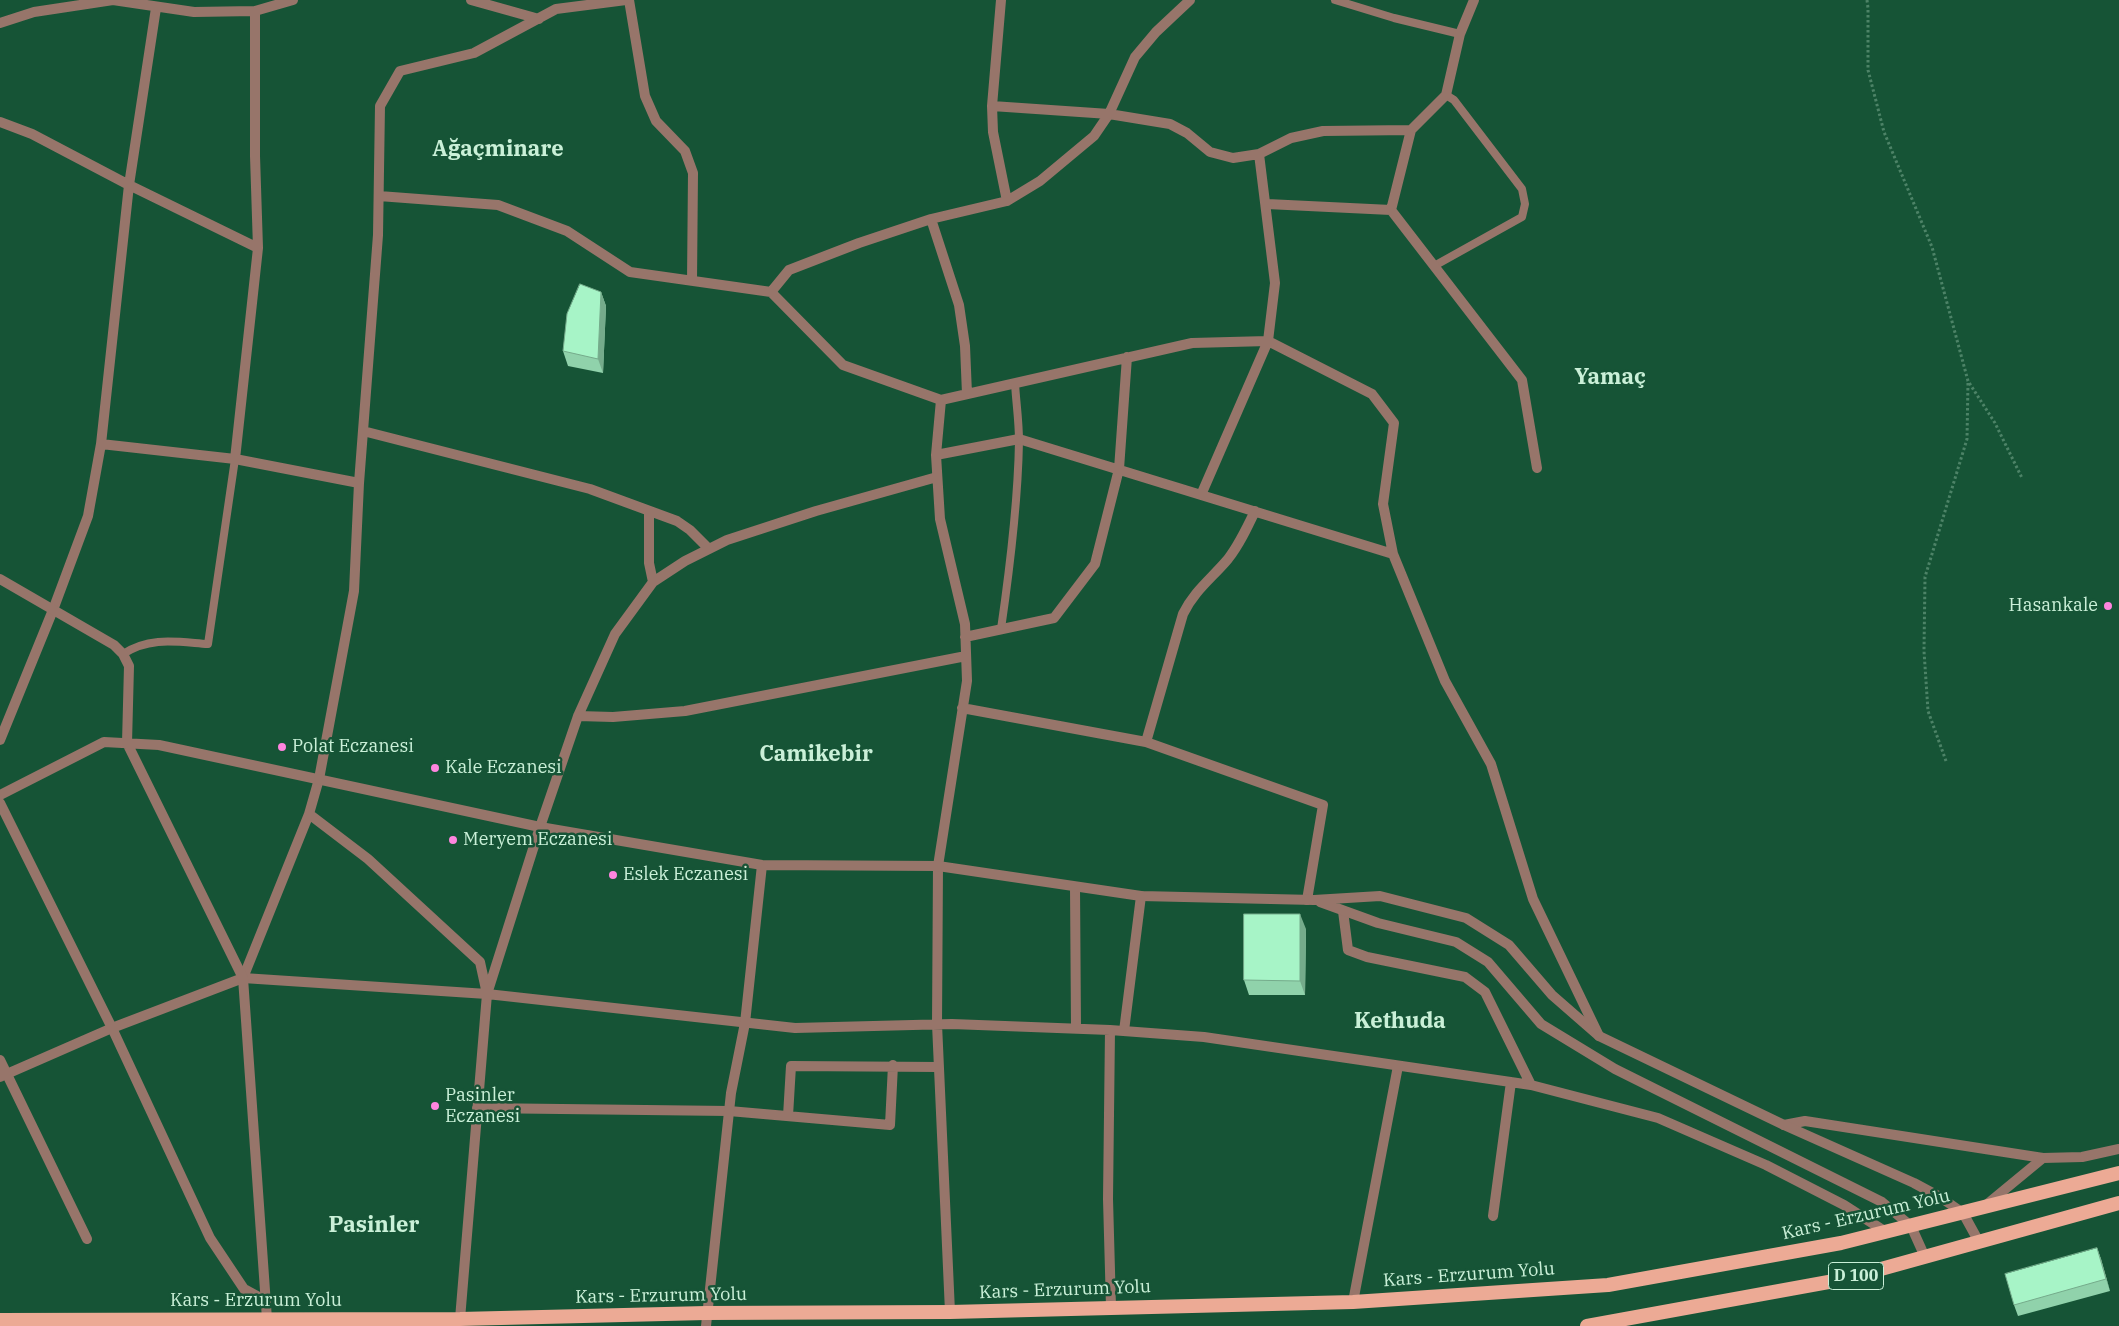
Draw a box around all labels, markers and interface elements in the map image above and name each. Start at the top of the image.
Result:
district label: Ağaçminare [432,137,564,163]
district label: Yamaç [1574,365,1646,391]
place label: Hasankale [2009,595,2098,617]
marker: Hasankale [2102,600,2114,612]
place label: Polat Eczanesi [292,736,414,758]
marker: Polat Eczanesi [276,741,288,753]
district label: Camikebir [759,742,873,768]
place label: Kale Eczanesi [445,757,562,779]
marker: Kale Eczanesi [429,762,441,774]
place label: Meryem Eczanesi [463,829,612,851]
marker: Meryem Eczanesi [447,834,459,846]
place label: Eslek Eczanesi [623,864,748,886]
marker: Eslek Eczanesi [607,869,619,881]
district label: Kethuda [1354,1009,1446,1035]
place label: Pasinler Eczanesi [445,1085,520,1128]
marker: Pasinler Eczanesi [429,1100,441,1112]
street label: Kars - Erzurum Yolu [1780,1185,1952,1245]
district label: Pasinler [329,1213,419,1239]
street label: Kars - Erzurum Yolu [1382,1258,1556,1292]
road number: D 100 [1828,1262,1884,1290]
street label: Kars - Erzurum Yolu [979,1276,1151,1304]
street label: Kars - Erzurum Yolu [575,1284,747,1308]
street label: Kars - Erzurum Yolu [170,1290,342,1312]

